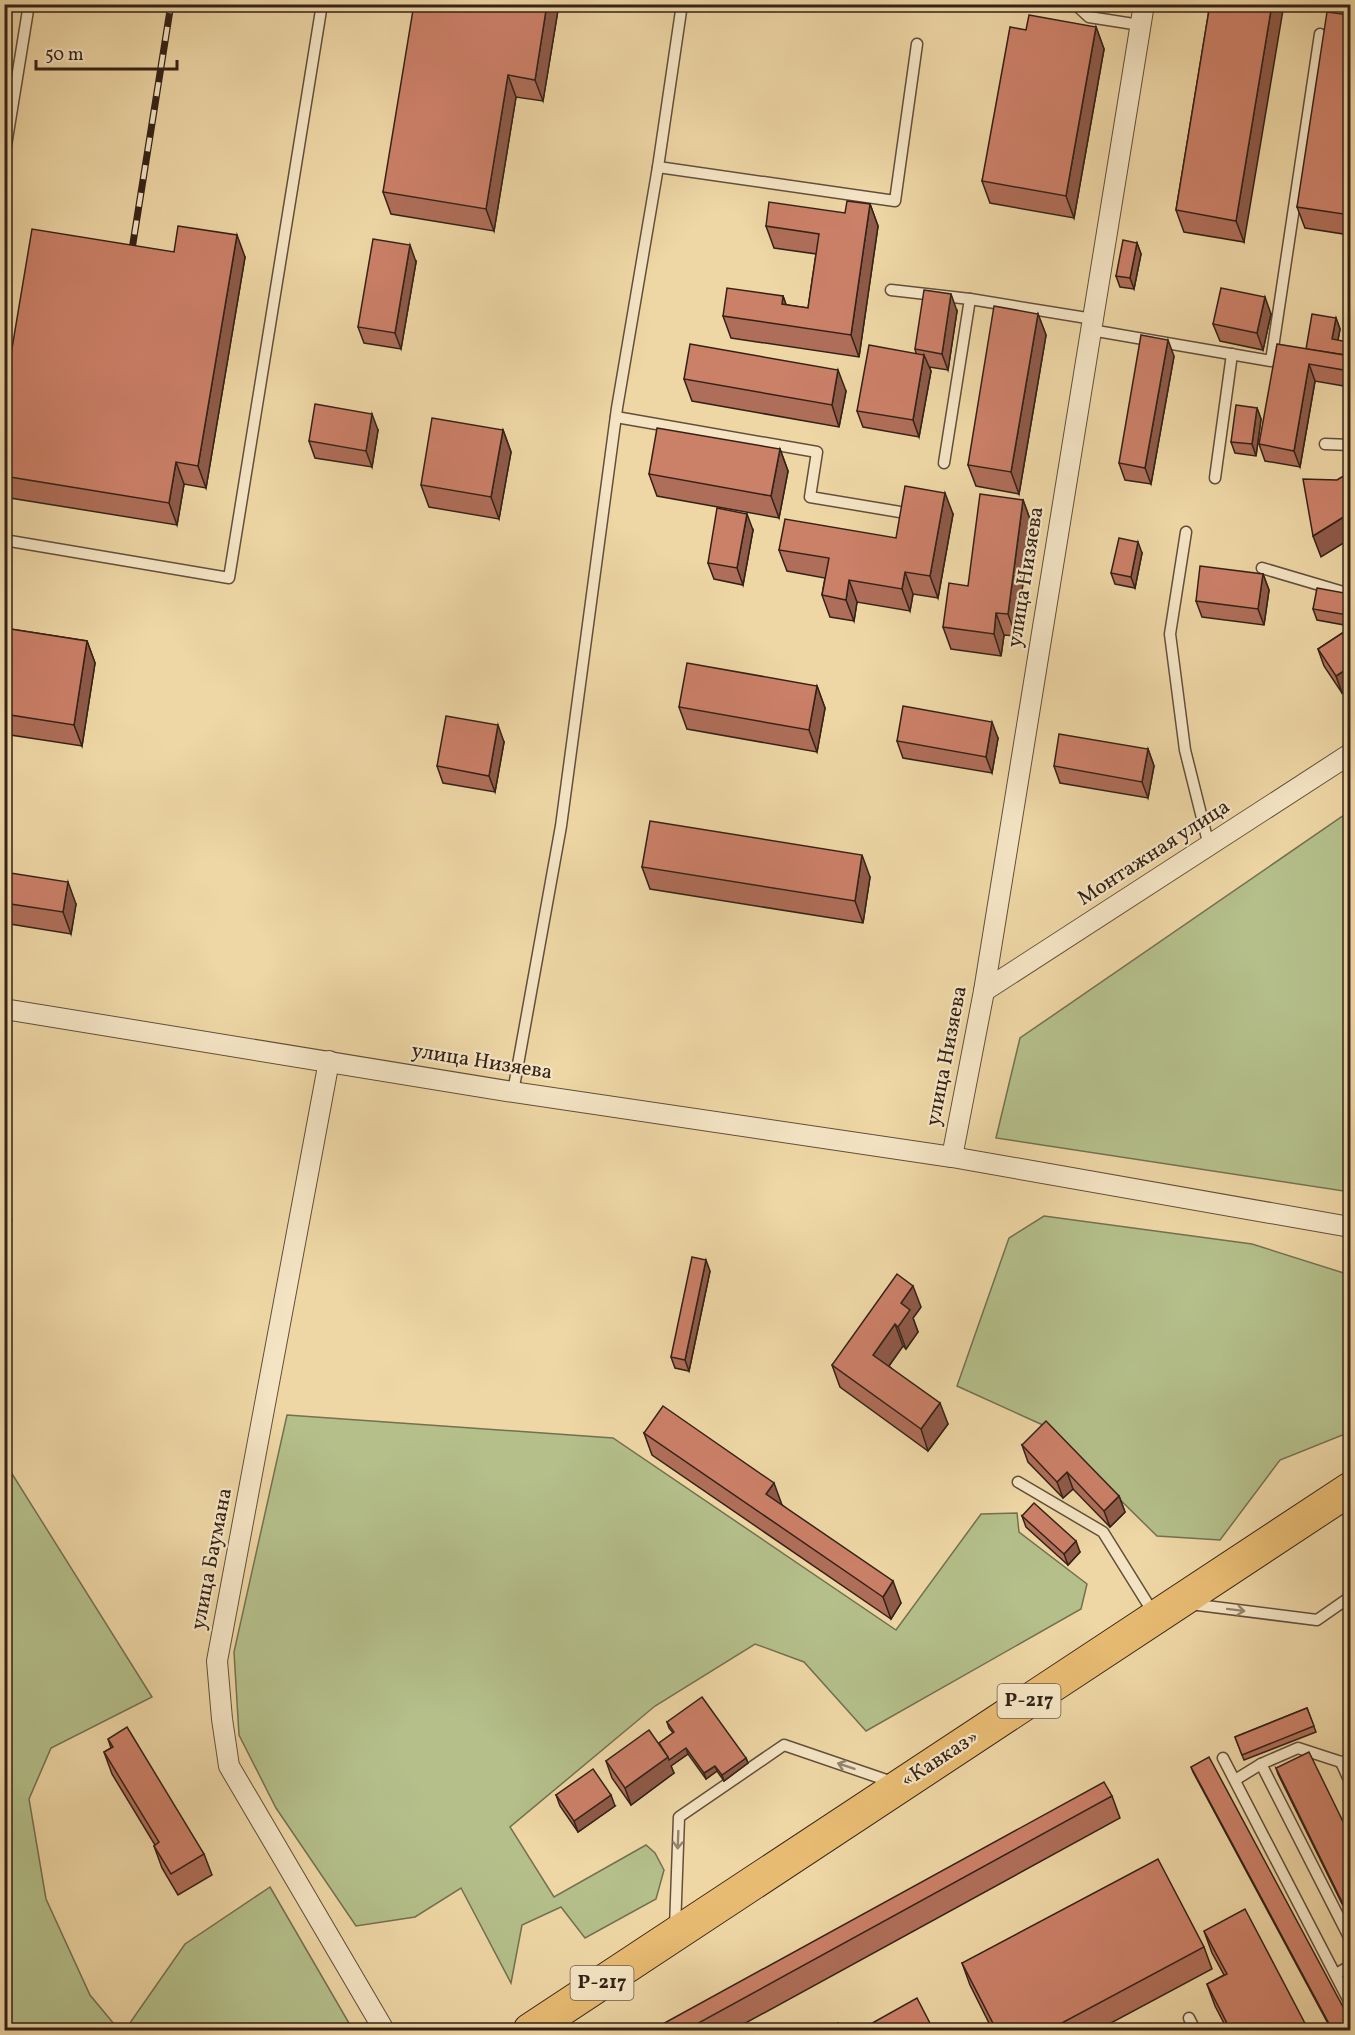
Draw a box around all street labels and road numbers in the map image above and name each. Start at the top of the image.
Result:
street label: улица Низяева [1001,504,1051,650]
street label: Монтажная улица [1072,793,1236,913]
street label: улица Низяева [919,983,975,1129]
street label: улица Низяева [409,1037,555,1087]
street label: улица Баумана [184,1486,240,1632]
road number: Р-217 [998,1684,1060,1718]
street label: «Кавказ» [895,1723,985,1795]
road number: Р-217 [570,1966,634,2000]

